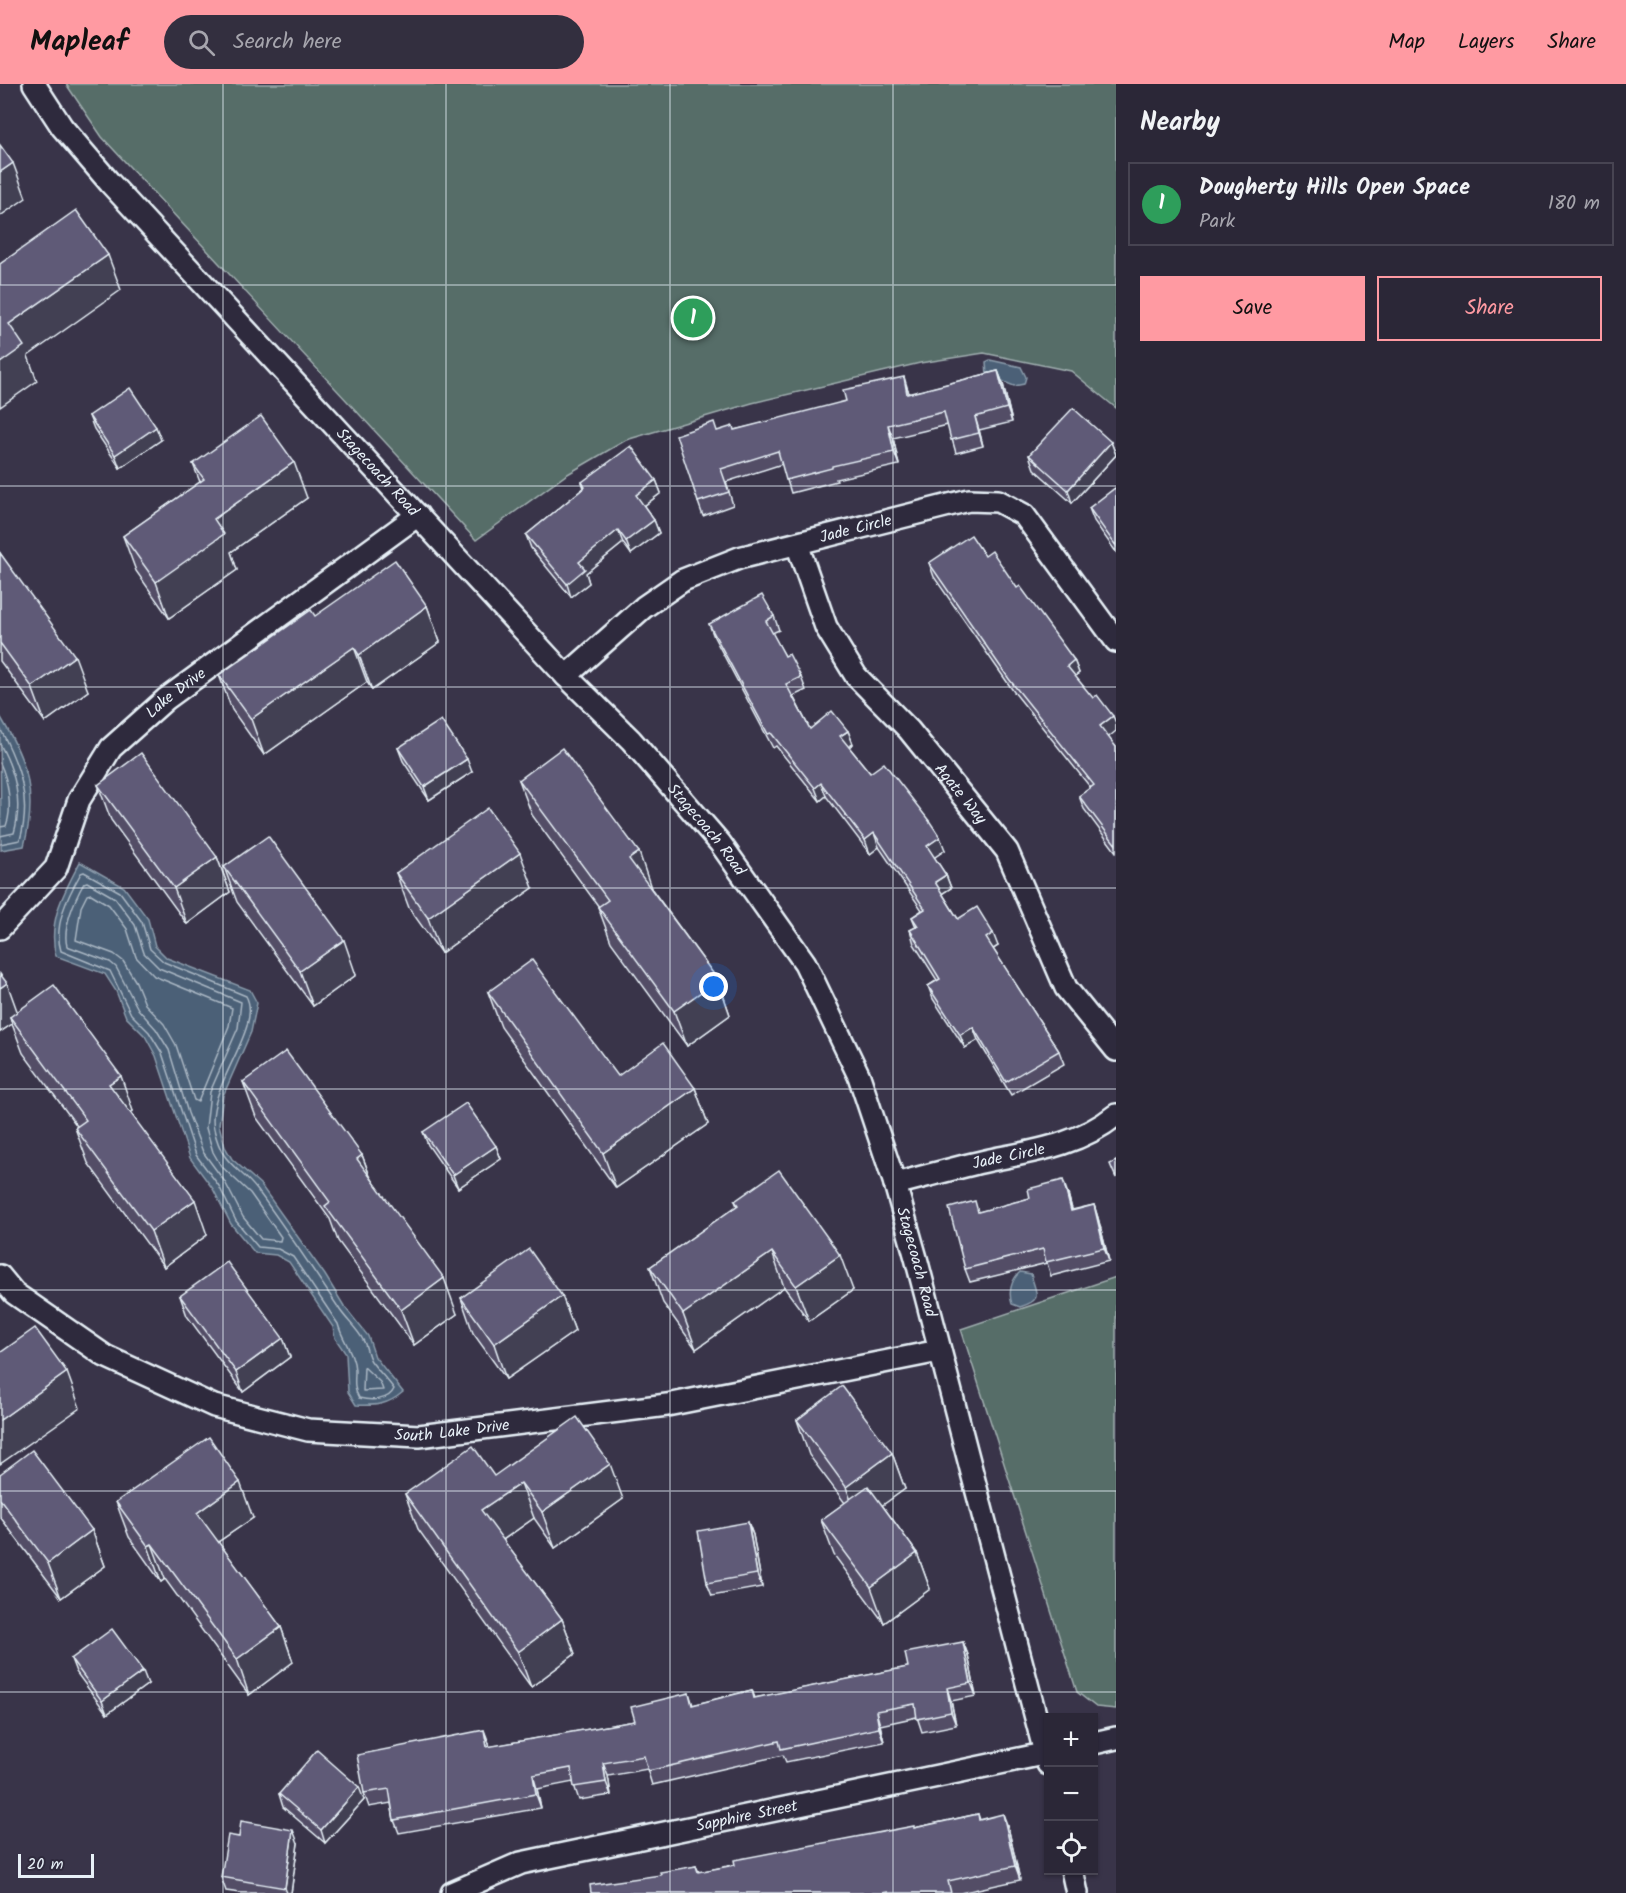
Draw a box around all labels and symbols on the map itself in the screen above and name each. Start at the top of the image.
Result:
pin: 1 [674,296,712,340]
street label: Stagecoach Road [330,422,426,523]
street label: Jade Circle [817,507,894,550]
street label: Lake Drive [140,661,211,724]
street label: Agate Way [928,758,993,830]
street label: Stagecoach Road [661,778,753,882]
your location [699,972,728,1001]
street label: Jade Circle [970,1136,1048,1176]
street label: Stagecoach Road [890,1204,944,1321]
street label: South Lake Drive [394,1412,511,1449]
street label: Sapphire Street [694,1793,801,1839]
scale bar [18,1851,94,1878]

